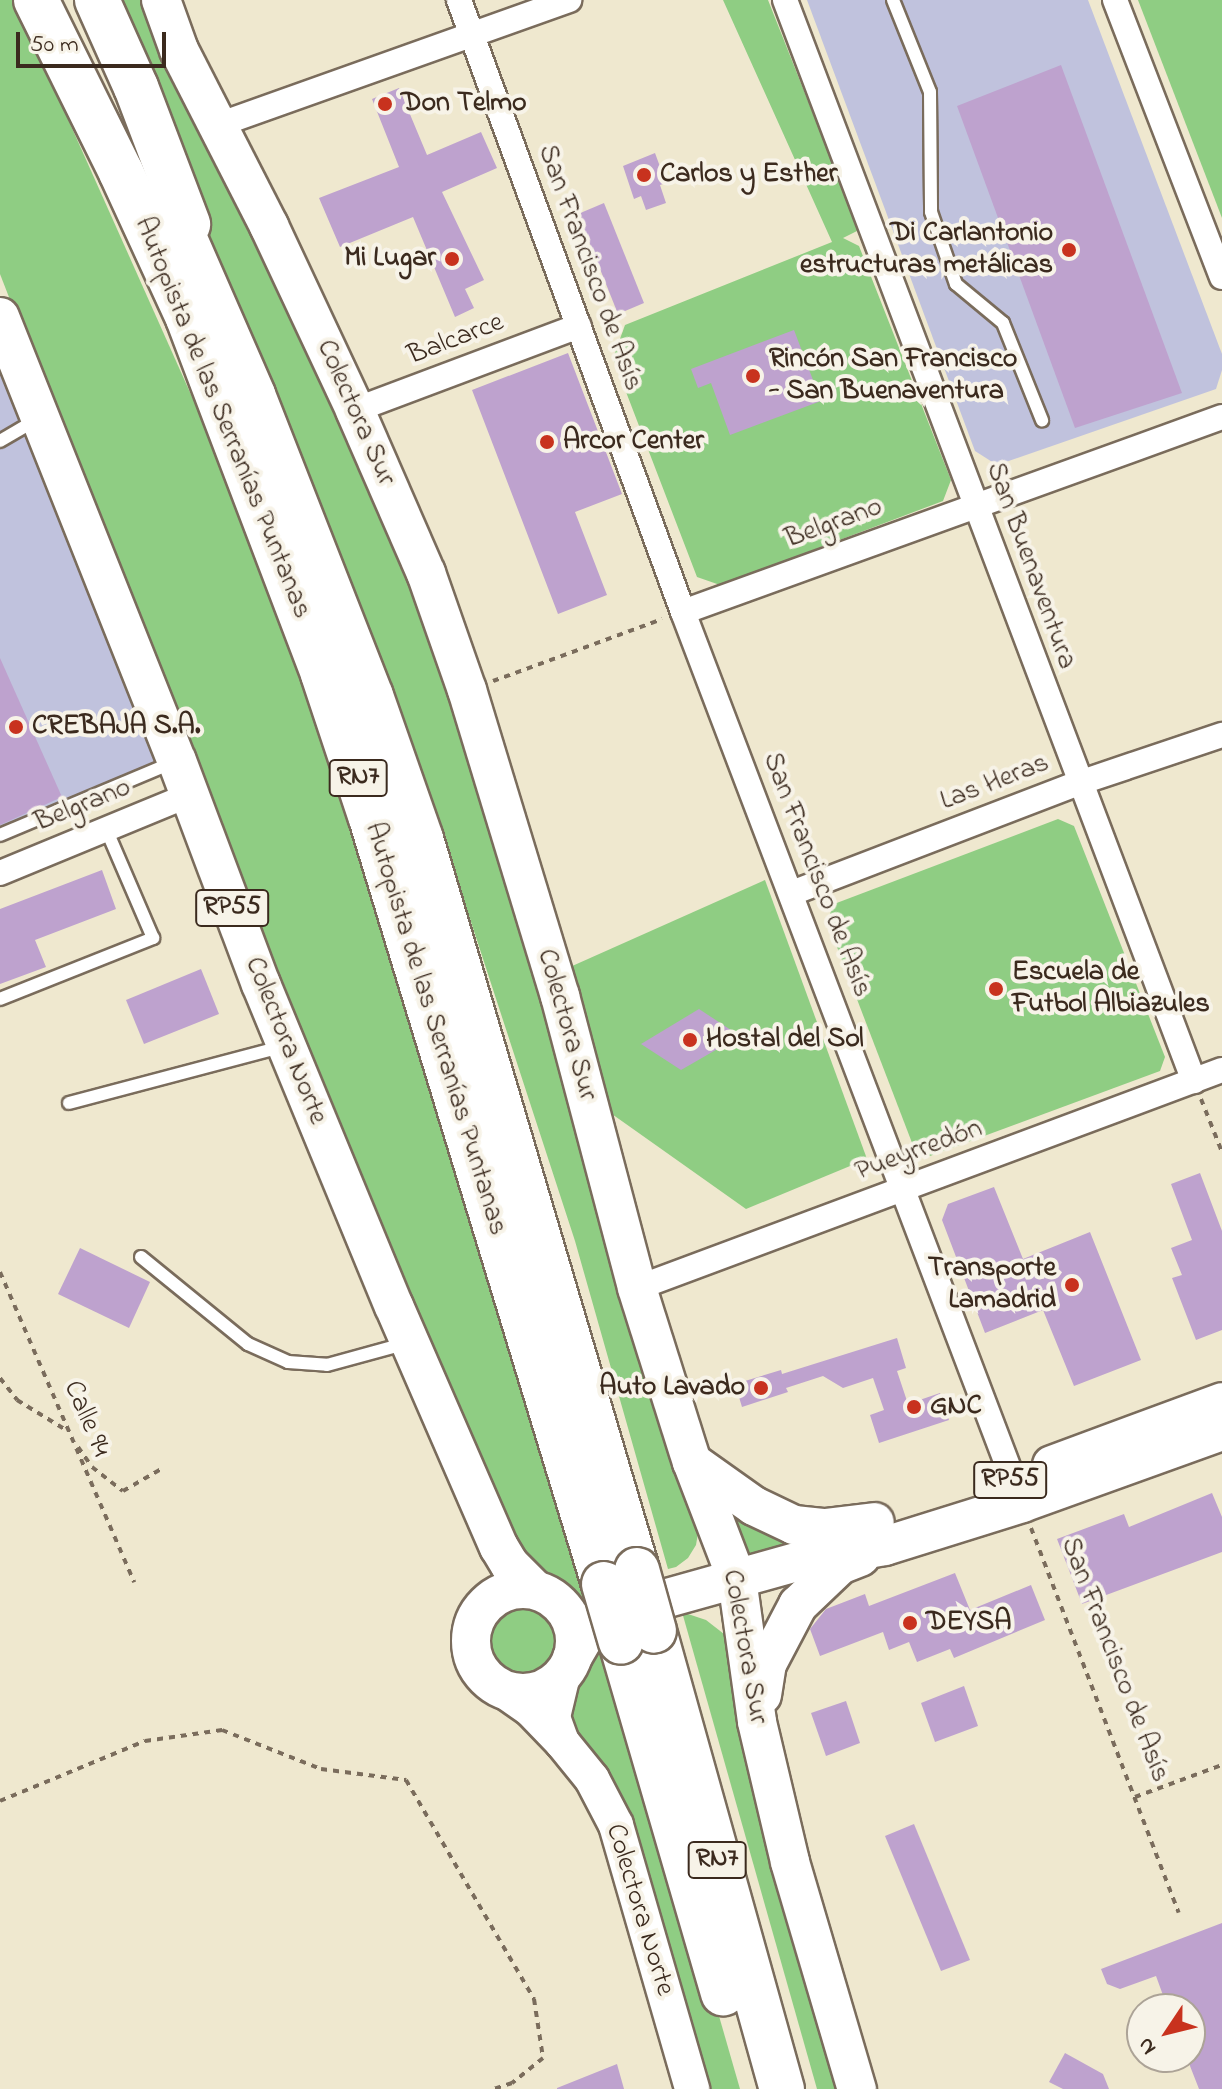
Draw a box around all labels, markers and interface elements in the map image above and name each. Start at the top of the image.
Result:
scale bar [20,16,170,66]
text: 50 m [30,28,79,63]
place label: Don Telmo [401,87,526,121]
marker: Don Telmo [376,95,394,113]
street label: San Francisco de Asís [529,140,649,396]
place label: Carlos y Esther [660,158,837,192]
marker: Carlos y Esther [635,166,653,184]
street label: Autopista de las Serranías Puntanas [126,212,318,624]
place label: Di Carlantonio estructuras metálicas [800,217,1053,283]
marker: Di Carlantonio estructuras metálicas [1060,241,1078,259]
place label: Mi Lugar [344,242,436,276]
marker: Mi Lugar [443,250,461,268]
street label: Balcarce [403,306,509,374]
street label: Colectora Sur [308,335,402,491]
place label: Rincón San Francisco - San Buenaventura [769,343,1017,409]
marker: Rincón San Francisco - San Buenaventura [744,367,762,385]
place label: Arcor Center [563,425,704,459]
marker: Arcor Center [538,433,556,451]
street label: San Buenaventura [977,458,1083,674]
street label: Belgrano [781,491,887,557]
place label: CREBAJA S.A. [32,710,200,744]
marker: CREBAJA S.A. [7,718,25,736]
street label: Las Heras [936,747,1054,819]
street label: San Francisco de Asís [754,748,878,1002]
road number: RN7 [328,756,388,800]
street label: Belgrano [30,772,136,840]
street label: Autopista de las Serranías Puntanas [356,819,514,1239]
road number: RP55 [194,886,270,930]
street label: Colectora Sur [528,945,604,1105]
street label: Colectora Norte [236,952,334,1130]
place label: Escuela de Futbol Albiazules [1012,956,1210,1022]
marker: Escuela de Futbol Albiazules [987,980,1005,998]
place label: Hostal del Sol [706,1023,864,1057]
marker: Hostal del Sol [681,1031,699,1049]
street label: Pueyrredón [851,1113,987,1189]
place label: Transporte Lamadrid [928,1252,1056,1318]
marker: Transporte Lamadrid [1063,1276,1081,1294]
place label: Auto Lavado [599,1371,745,1405]
street label: Calle 94 [55,1376,117,1462]
marker: Auto Lavado [752,1379,770,1397]
place label: GNC [930,1390,982,1424]
marker: GNC [905,1398,923,1416]
road number: RP55 [972,1458,1048,1502]
street label: San Francisco de Asís [1052,1533,1176,1787]
street label: Colectora Sur [714,1567,774,1727]
place label: DEYSA [926,1606,1012,1640]
marker: DEYSA [901,1614,919,1632]
street label: Colectora Norte [597,1820,681,2000]
road number: RN7 [687,1838,747,1882]
north arrow [1126,1993,1206,2073]
text: N [1131,2030,1165,2061]

